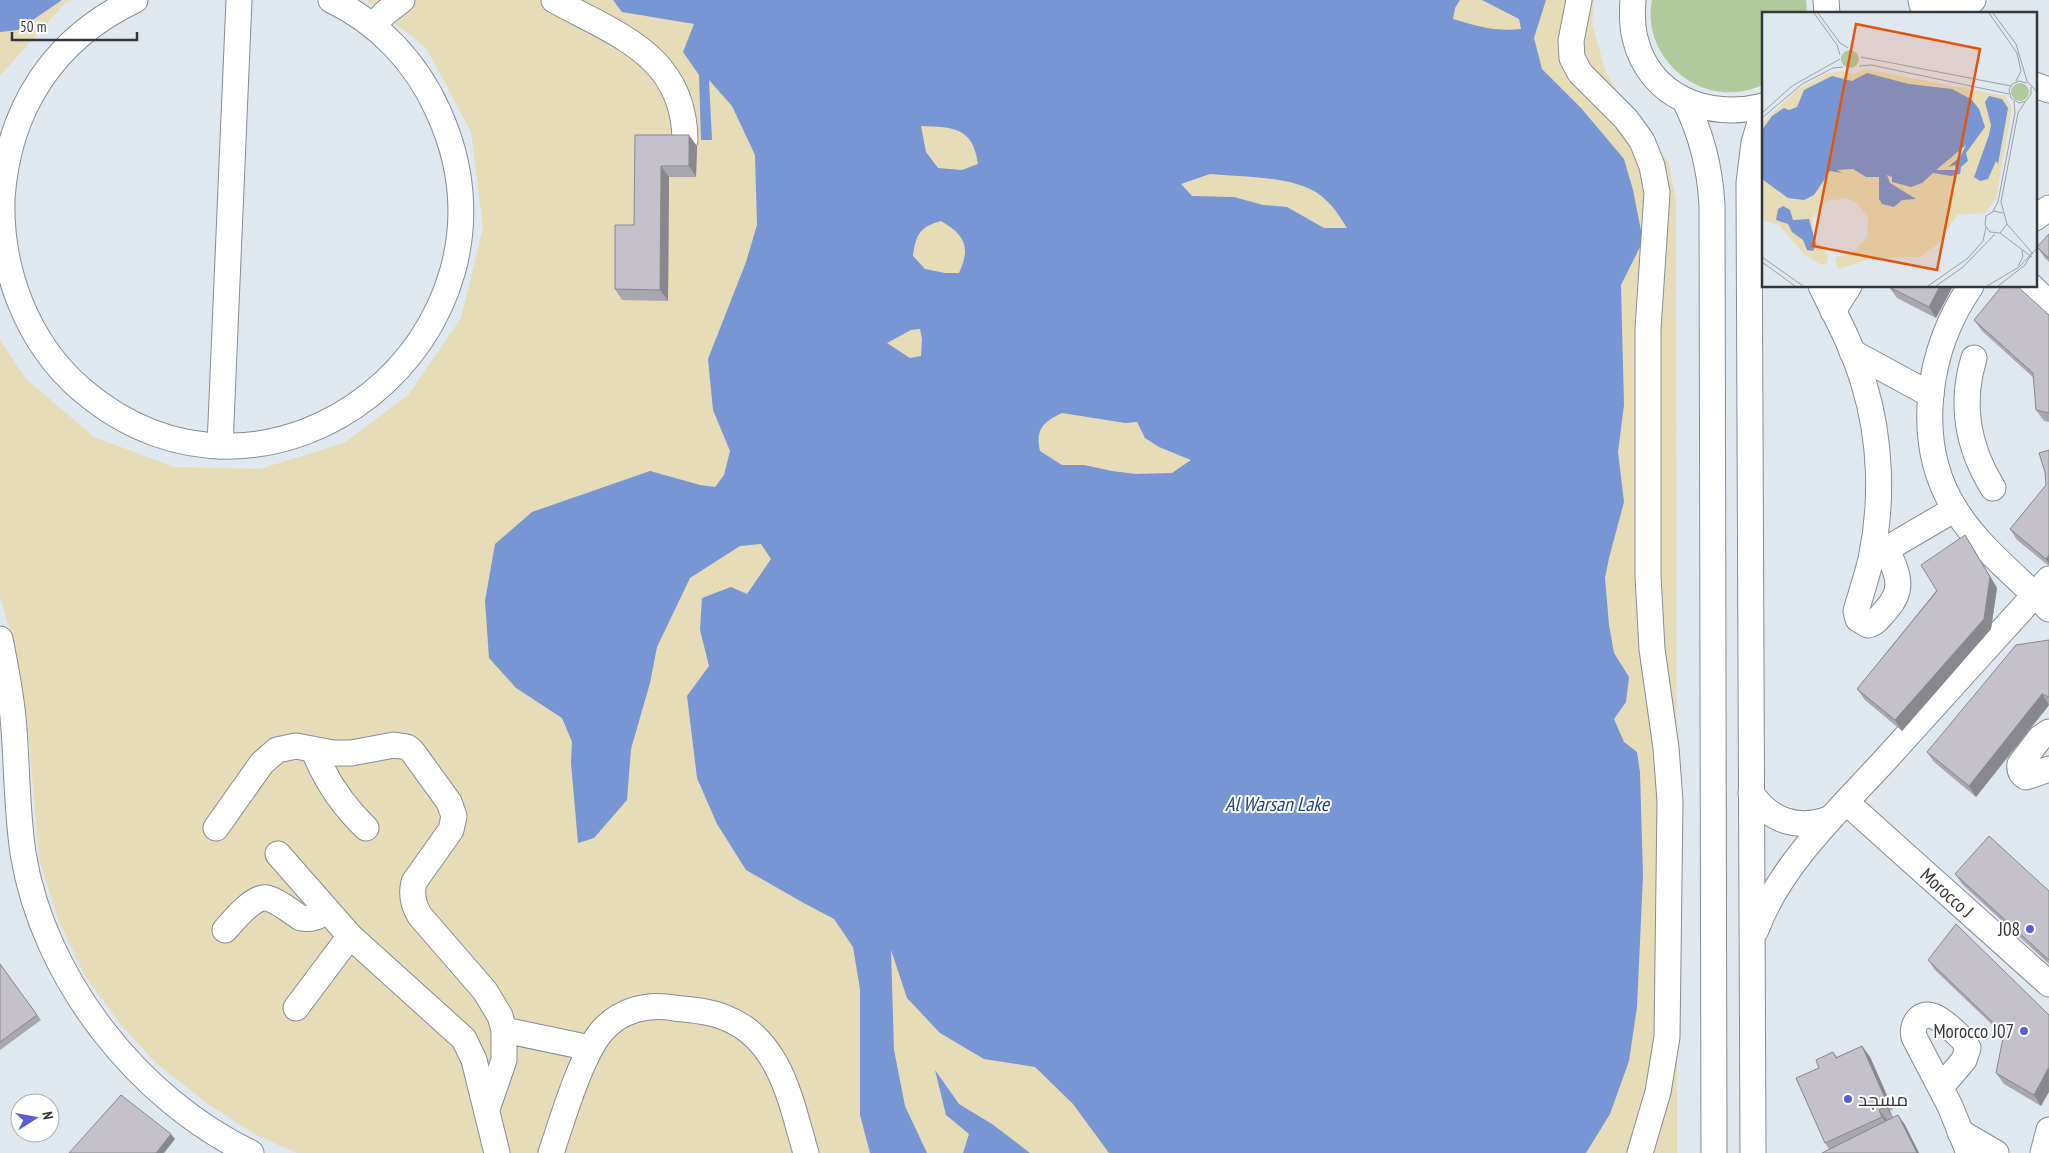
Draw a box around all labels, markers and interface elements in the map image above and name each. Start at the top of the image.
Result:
scale bar [12,10,138,42]
inset map [1762,12,2036,288]
text: 50 m [20,17,46,36]
water label: Al Warsan Lake [1225,791,1331,817]
street label: Morocco J [1916,863,1979,923]
place label: J08 [1997,917,2020,941]
marker: J08 [2024,923,2036,935]
place label: Morocco J07 [1933,1019,2014,1043]
marker: Morocco J07 [2018,1025,2030,1037]
place label: مسجد [1858,1087,1908,1111]
north arrow [10,1093,60,1143]
marker: مسجد [1842,1093,1854,1105]
text: N [38,1110,57,1121]

